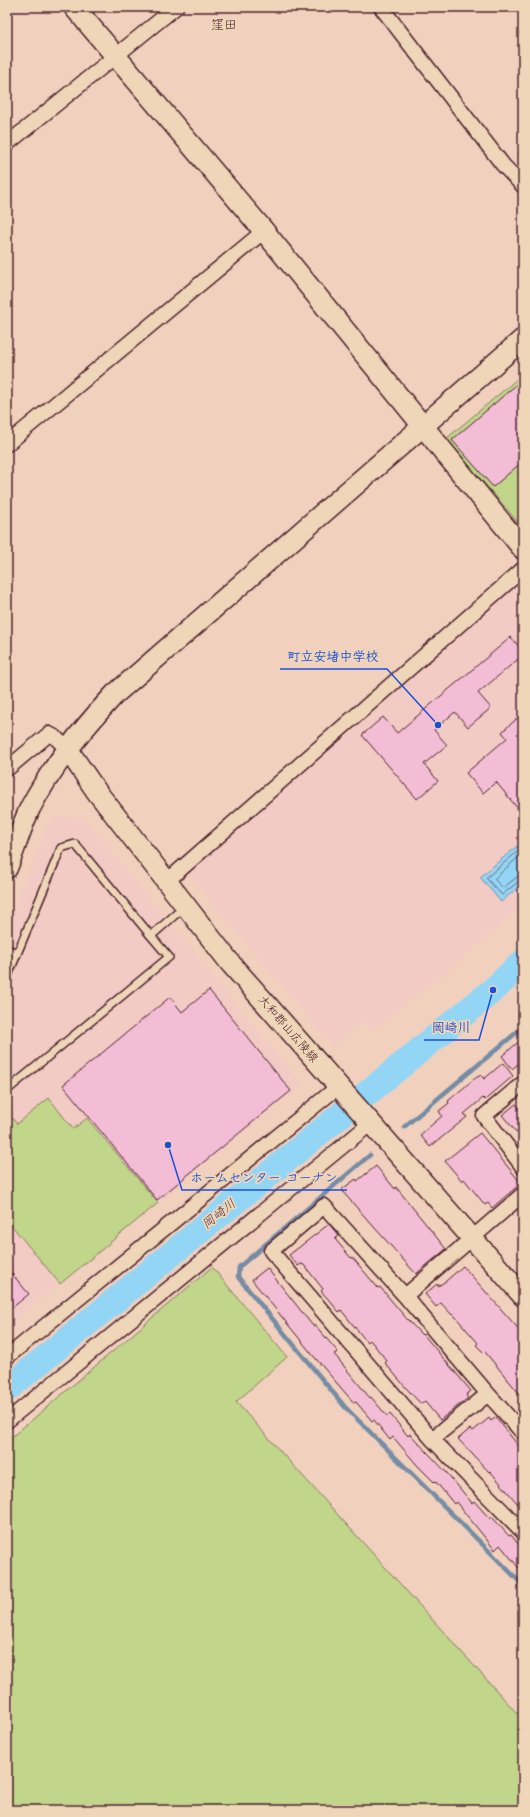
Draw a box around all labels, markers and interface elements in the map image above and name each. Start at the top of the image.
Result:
district label: 窪田 [211,16,237,34]
callout: 町立安堵中学校 [280,644,387,669]
text: 町立安堵中学校 [287,648,379,666]
street label: 大和郡山広陵線 [254,992,322,1066]
callout: 岡崎川 [424,1015,479,1040]
text: 岡崎川 [431,1019,471,1037]
callout: ホームセンター コーナン [182,1165,347,1190]
text: ホームセンター コーナン [190,1169,338,1187]
water label: 岡崎川 [198,1195,240,1233]

